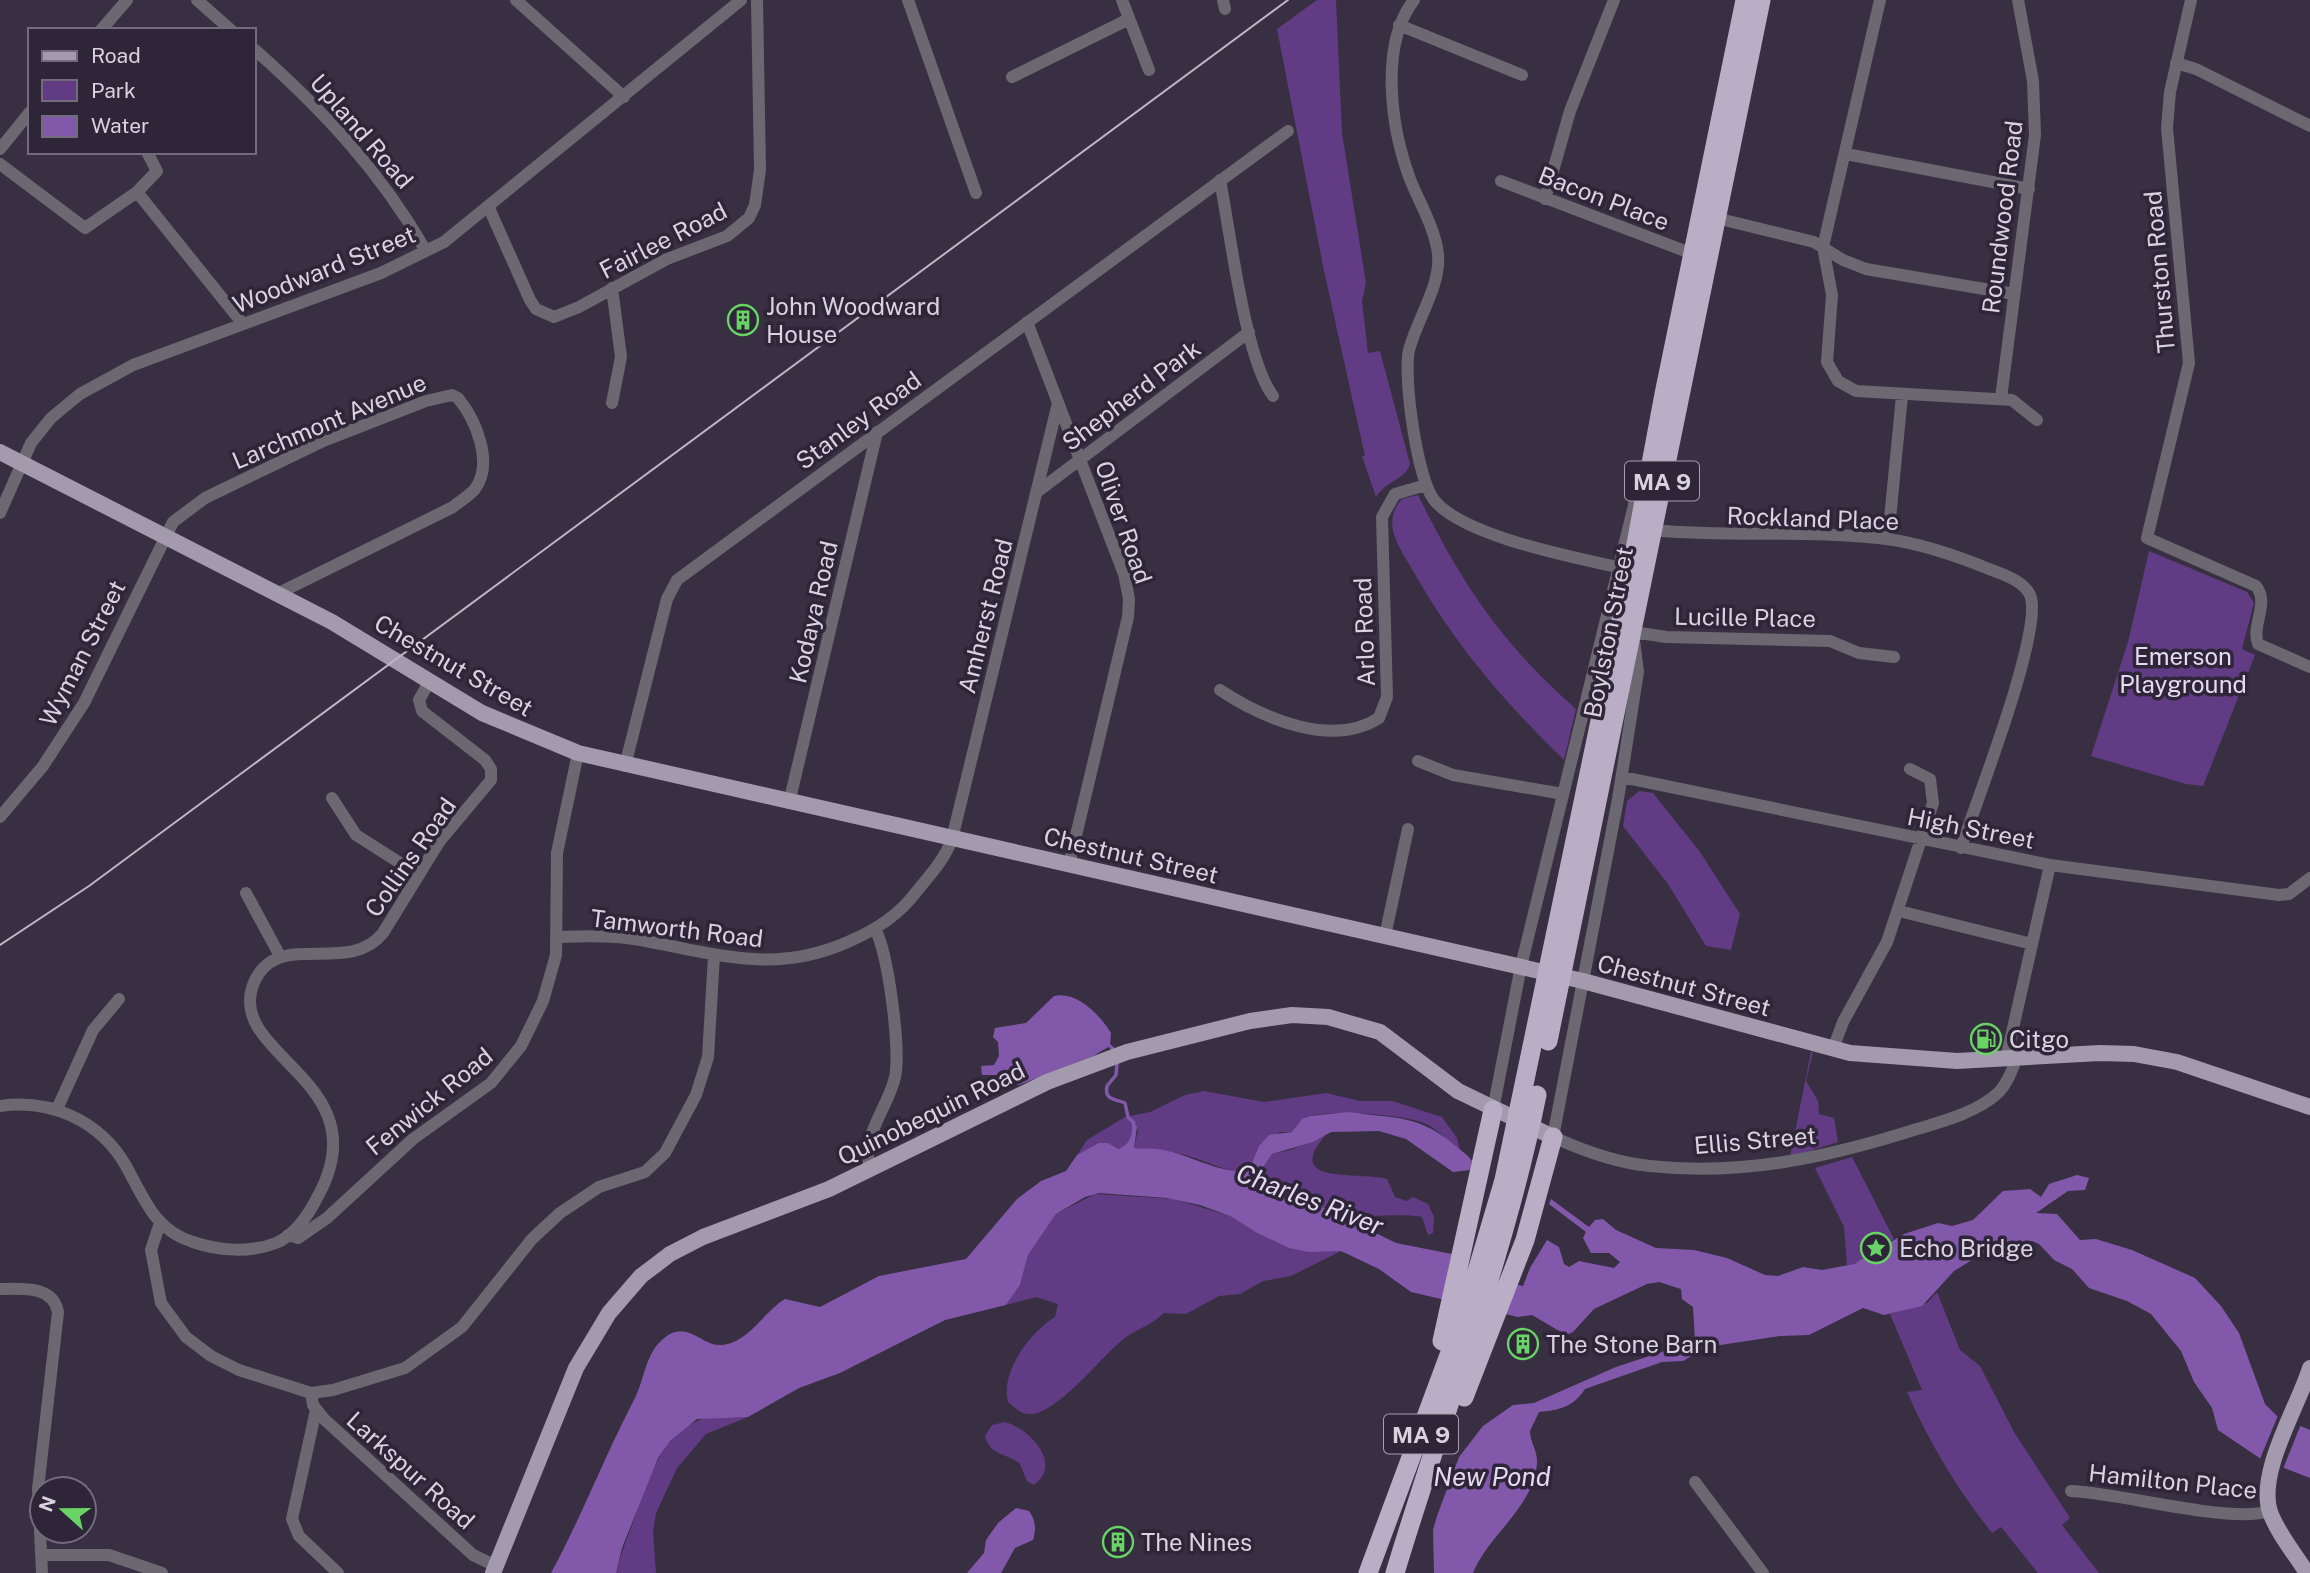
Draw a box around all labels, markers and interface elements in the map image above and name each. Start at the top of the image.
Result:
legend [28,28,256,154]
text: Road [91,43,141,68]
street label: Upland Road [305,68,419,194]
text: Park [91,78,136,103]
text: Water [91,113,149,138]
street label: Roundwood Road [1976,119,2028,315]
street label: Bacon Place [1535,160,1673,236]
street label: Thurston Road [2138,190,2180,354]
street label: Fairlee Road [595,196,731,284]
street label: Woodward Street [229,220,419,318]
place label: John Woodward House [766,292,940,348]
building icon: John Woodward House [726,303,760,337]
street label: Shepherd Park [1056,334,1206,456]
street label: Stanley Road [790,365,926,475]
street label: Larchmont Avenue [228,367,430,475]
street label: Oliver Road [1090,457,1158,587]
road number: MA 9 [1625,461,1699,500]
street label: Rockland Place [1726,501,1900,535]
street label: Amherst Road [952,536,1018,696]
street label: Kodaya Road [783,538,843,686]
street label: Boylston Street [1578,544,1638,720]
street label: Wyman Street [33,576,131,730]
street label: Arlo Road [1348,577,1380,687]
street label: Lucille Place [1674,602,1816,632]
street label: Chestnut Street [370,608,538,722]
park label: Emerson Playground [2119,642,2247,698]
street label: Collins Road [359,792,461,922]
street label: High Street [1905,802,2037,854]
street label: Chestnut Street [1041,821,1221,889]
street label: Tamworth Road [589,904,765,952]
street label: Chestnut Street [1594,948,1774,1022]
fuel station icon: Citgo [1969,1022,2003,1056]
place label: Citgo [2009,1025,2069,1053]
street label: Fenwick Road [360,1041,498,1161]
street label: Quinobequin Road [833,1056,1029,1170]
street label: Ellis Street [1693,1121,1817,1159]
water label: Charles River [1232,1157,1388,1241]
place icon: Echo Bridge [1859,1231,1893,1265]
place label: Echo Bridge [1899,1234,2034,1262]
building icon: The Stone Barn [1506,1327,1540,1361]
place label: The Stone Barn [1546,1330,1717,1358]
street label: Larkspur Road [341,1405,481,1535]
road number: MA 9 [1384,1414,1458,1454]
street label: Hamilton Place [2087,1458,2259,1504]
water label: New Pond [1433,1461,1551,1492]
north arrow [28,1475,98,1545]
text: N [34,1493,60,1515]
building icon: The Nines [1101,1525,1135,1559]
place label: The Nines [1141,1528,1252,1556]

